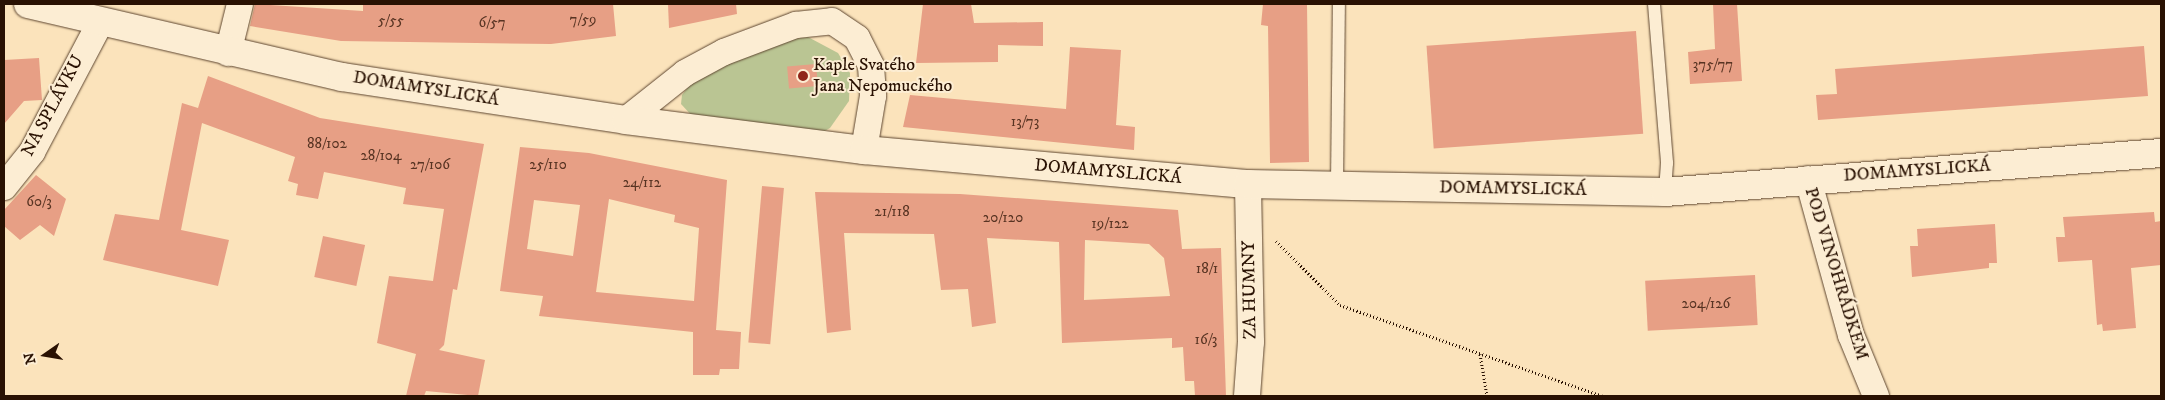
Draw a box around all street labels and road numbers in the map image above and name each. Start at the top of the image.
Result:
street label: NA SPLÁVKU [17,52,89,160]
street label: DOMAMYSLICKÁ [351,67,501,111]
street label: DOMAMYSLICKÁ [1034,155,1182,189]
street label: DOMAMYSLICKÁ [1843,155,1991,187]
street label: DOMAMYSLICKÁ [1439,177,1587,201]
street label: POD VINOHRÁDKEM [1799,185,1873,363]
street label: ZA HUMNY [1238,240,1262,340]

